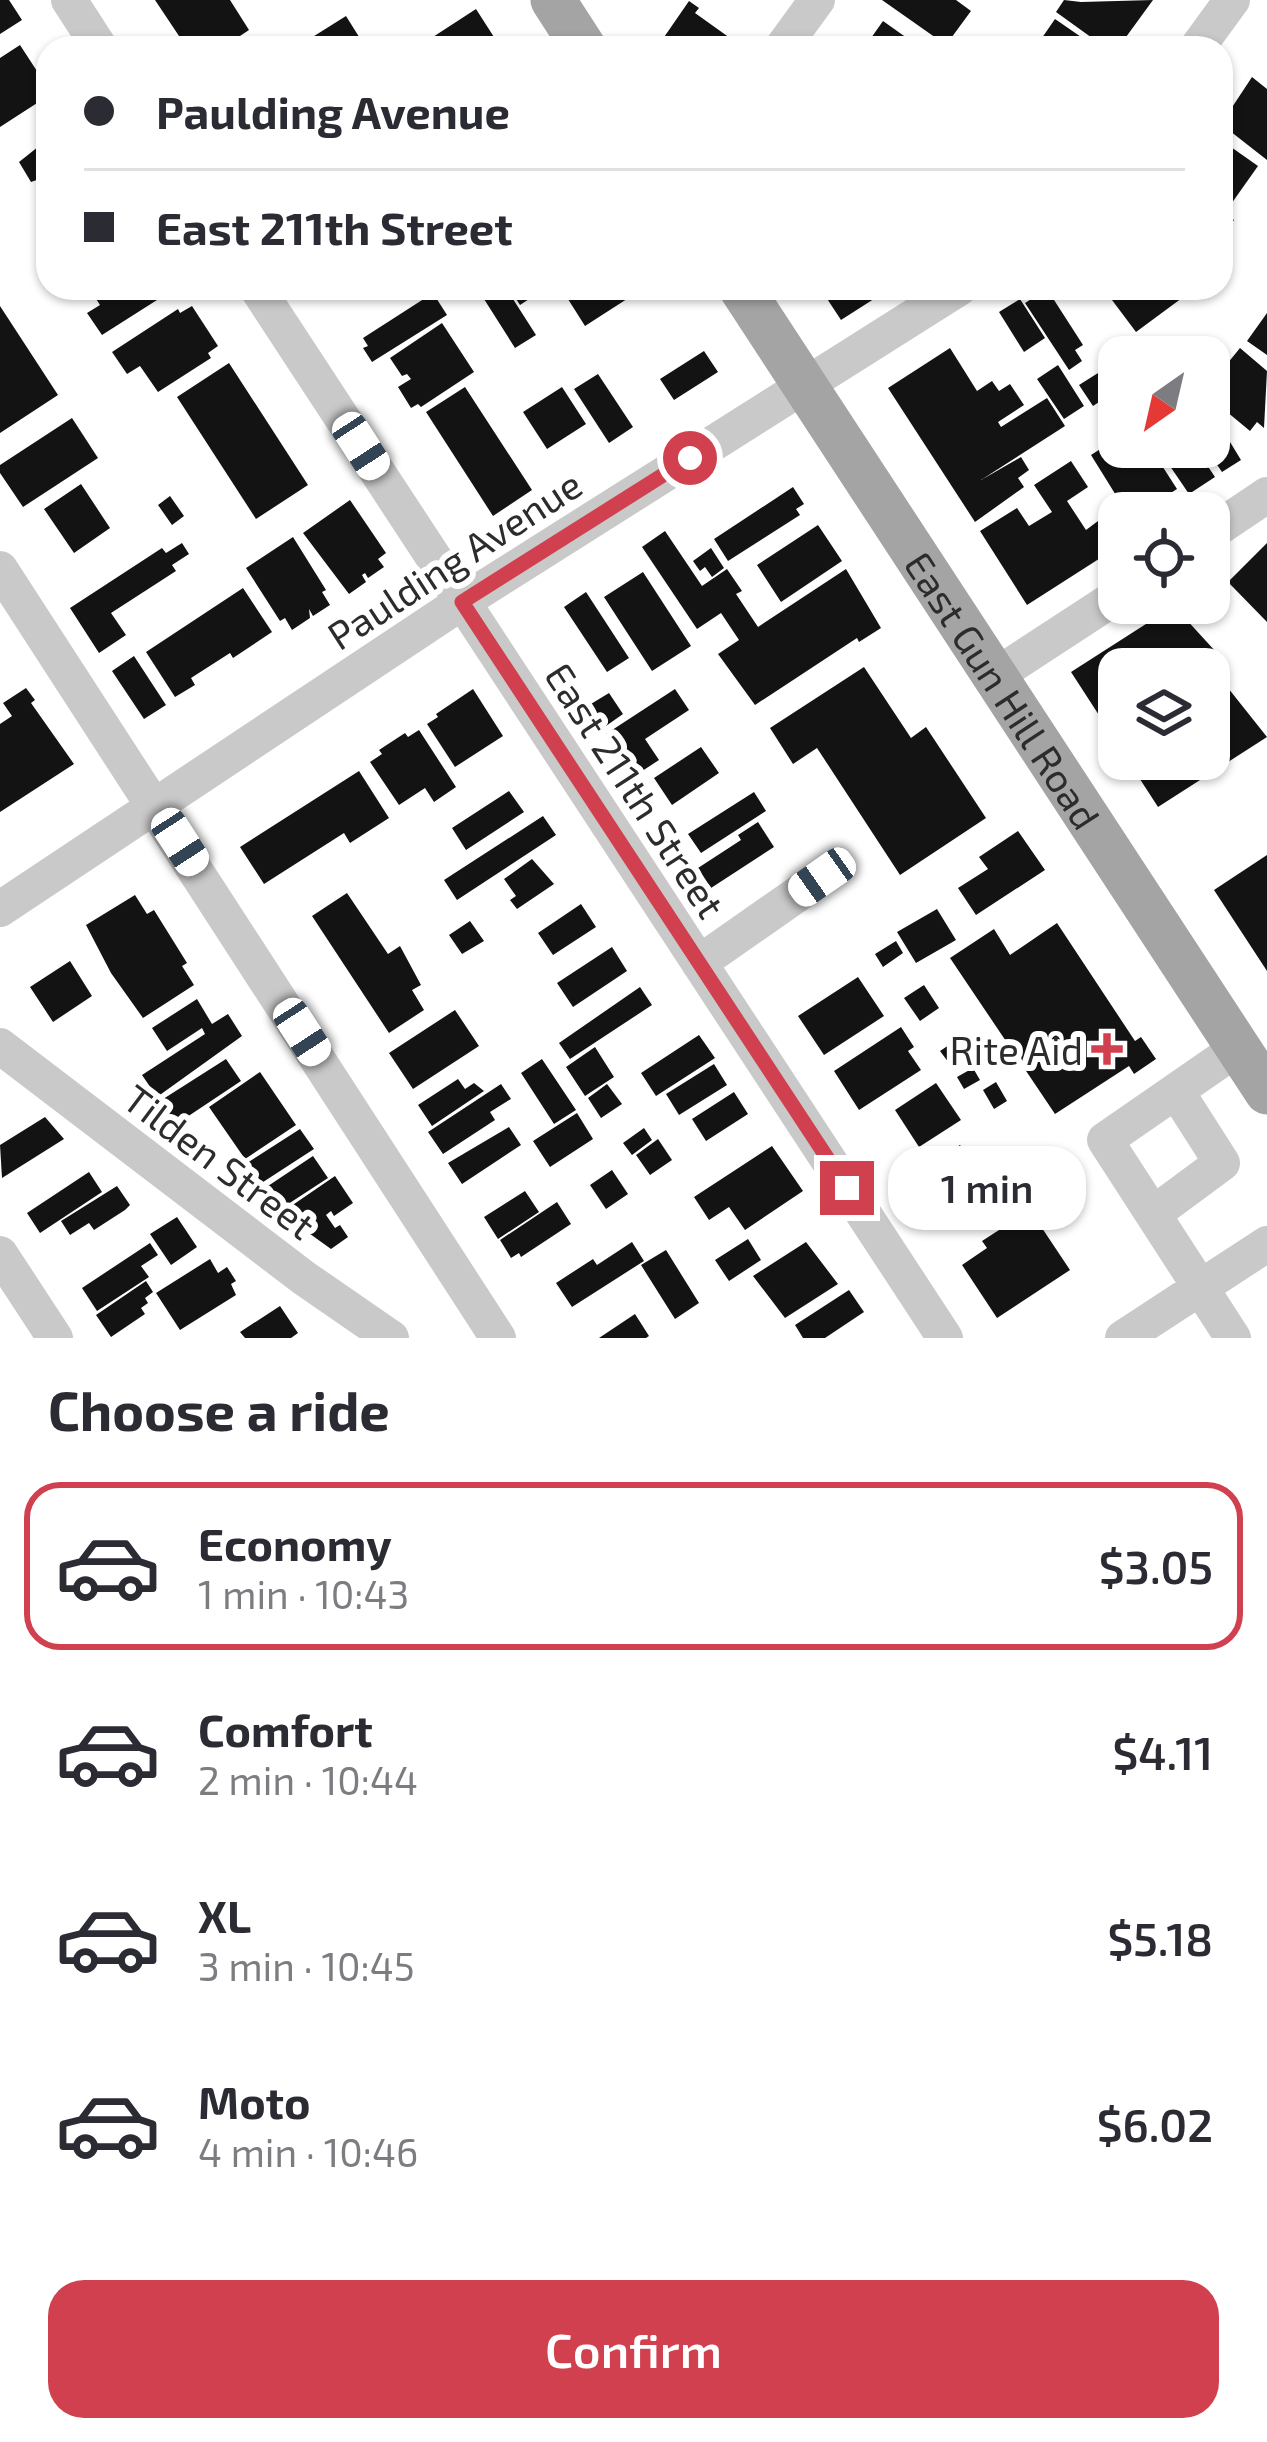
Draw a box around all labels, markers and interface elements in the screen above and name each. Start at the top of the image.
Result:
text: Paulding Avenue [156,84,510,138]
text: East 211th Street [156,200,513,254]
north arrow [1098,336,1230,468]
map controls [1098,336,1230,780]
car [326,406,396,486]
route start [663,431,717,485]
street label: Paulding Avenue [318,460,590,658]
button: locate [1098,492,1230,624]
street label: East Gun Hill Road [896,542,1111,837]
button: layers [1098,648,1230,780]
street label: East 211th Street [536,654,736,926]
car [145,802,215,882]
car [782,842,862,912]
car [267,992,337,1072]
place label: Rite Aid [949,1026,1083,1073]
marker: Rite Aid [1094,1036,1120,1062]
street label: Tilden Street [115,1074,325,1248]
callout: 1 min [889,1146,1087,1230]
route end [820,1161,874,1215]
text: 1 min [941,1164,1033,1211]
text: Choose a ride [48,1377,390,1442]
icon: car [54,1512,162,1620]
text: Economy [198,1516,392,1570]
text: $3.05 [1099,1539,1213,1593]
text: 1 min · 10:43 [198,1570,409,1617]
icon: car [54,1698,162,1806]
text: Comfort [198,1702,373,1756]
text: $4.11 [1113,1725,1213,1779]
text: 2 min · 10:44 [198,1756,418,1803]
icon: car [54,1884,162,1992]
text: XL [198,1888,251,1942]
text: $5.18 [1107,1911,1213,1965]
text: 3 min · 10:45 [198,1942,415,1989]
icon: car [54,2070,162,2178]
text: Moto [198,2074,311,2128]
text: $6.02 [1097,2097,1213,2151]
text: 4 min · 10:46 [198,2128,418,2175]
button: Confirm [48,2280,1219,2418]

